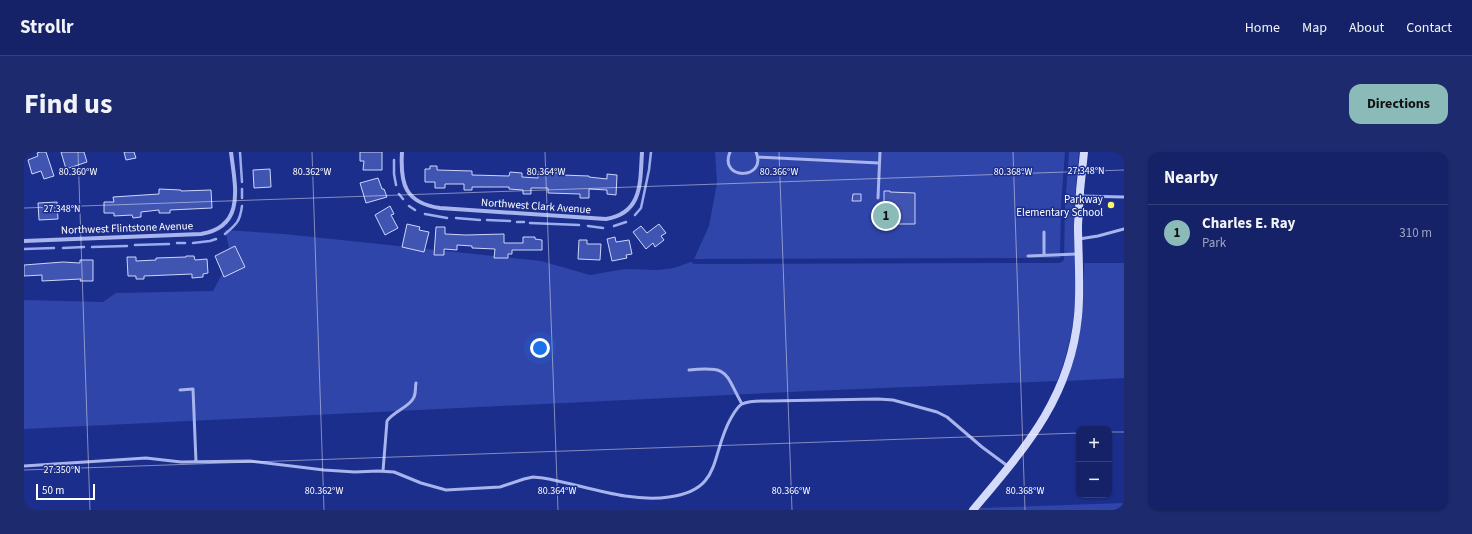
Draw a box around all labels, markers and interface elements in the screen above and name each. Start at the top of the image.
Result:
text: Strollr [20,14,74,41]
text: Home [1245,18,1280,38]
text: Map [1302,18,1327,38]
text: About [1349,18,1384,38]
text: Contact [1406,18,1452,38]
text: Find us [24,84,112,124]
button: Directions [1349,84,1448,124]
text: 27.348°N [1067,164,1105,178]
text: 80.360°W [59,165,97,179]
text: 80.362°W [293,165,331,179]
text: 80.364°W [527,165,565,179]
text: 80.366°W [760,165,798,179]
text: 80.368°W [994,165,1032,179]
text: Nearby [1164,166,1218,190]
place label: Parkway Elementary School [1016,192,1103,220]
street label: Northwest Clark Avenue [480,195,592,217]
marker: Parkway Elementary School [1106,200,1116,210]
pin: 1 [873,201,899,231]
text: 27.348°N [43,202,81,216]
text: Charles E. Ray [1202,213,1295,234]
street label: Northwest Flintstone Avenue [61,218,194,238]
text: 1 [1174,224,1180,242]
text: 310 m [1399,224,1432,242]
text: Park [1202,234,1226,252]
your location [530,338,550,358]
map controls [1076,426,1112,498]
button: + [1076,426,1112,462]
button: − [1076,462,1112,498]
text: 27.350°N [43,463,81,477]
scale bar [36,482,95,501]
text: 50 m [42,483,64,498]
text: 80.362°W [305,484,343,498]
text: 80.364°W [538,484,576,498]
text: 80.366°W [772,484,810,498]
text: 80.368°W [1006,484,1044,498]

